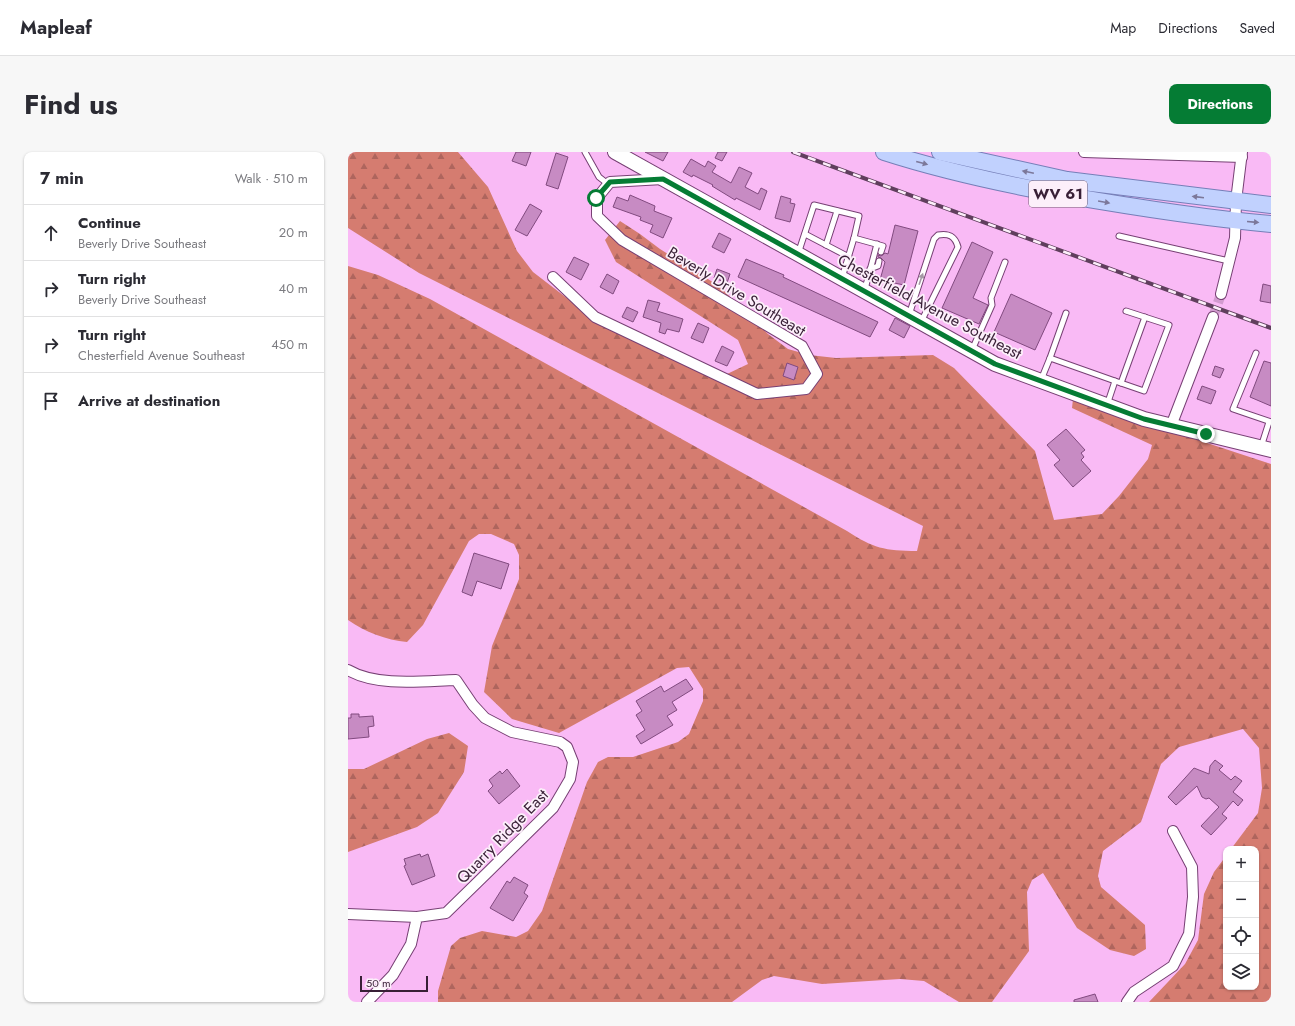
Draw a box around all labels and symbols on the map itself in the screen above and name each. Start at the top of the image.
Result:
one-way arrow [916,160,928,166]
one-way arrow [1021,168,1034,174]
road number: WV 61 [1029,181,1087,207]
route start [587,189,605,207]
one-way arrow [1192,194,1204,200]
one-way arrow [1097,199,1110,205]
one-way arrow [1247,219,1259,225]
street label: Beverly Drive Southeast [663,241,810,342]
street label: Chesterfield Avenue Southeast [834,248,1026,365]
one-way arrow [918,272,924,284]
route end [1197,425,1215,443]
street label: Quarry Ridge East [451,784,554,889]
scale bar [360,974,428,993]

